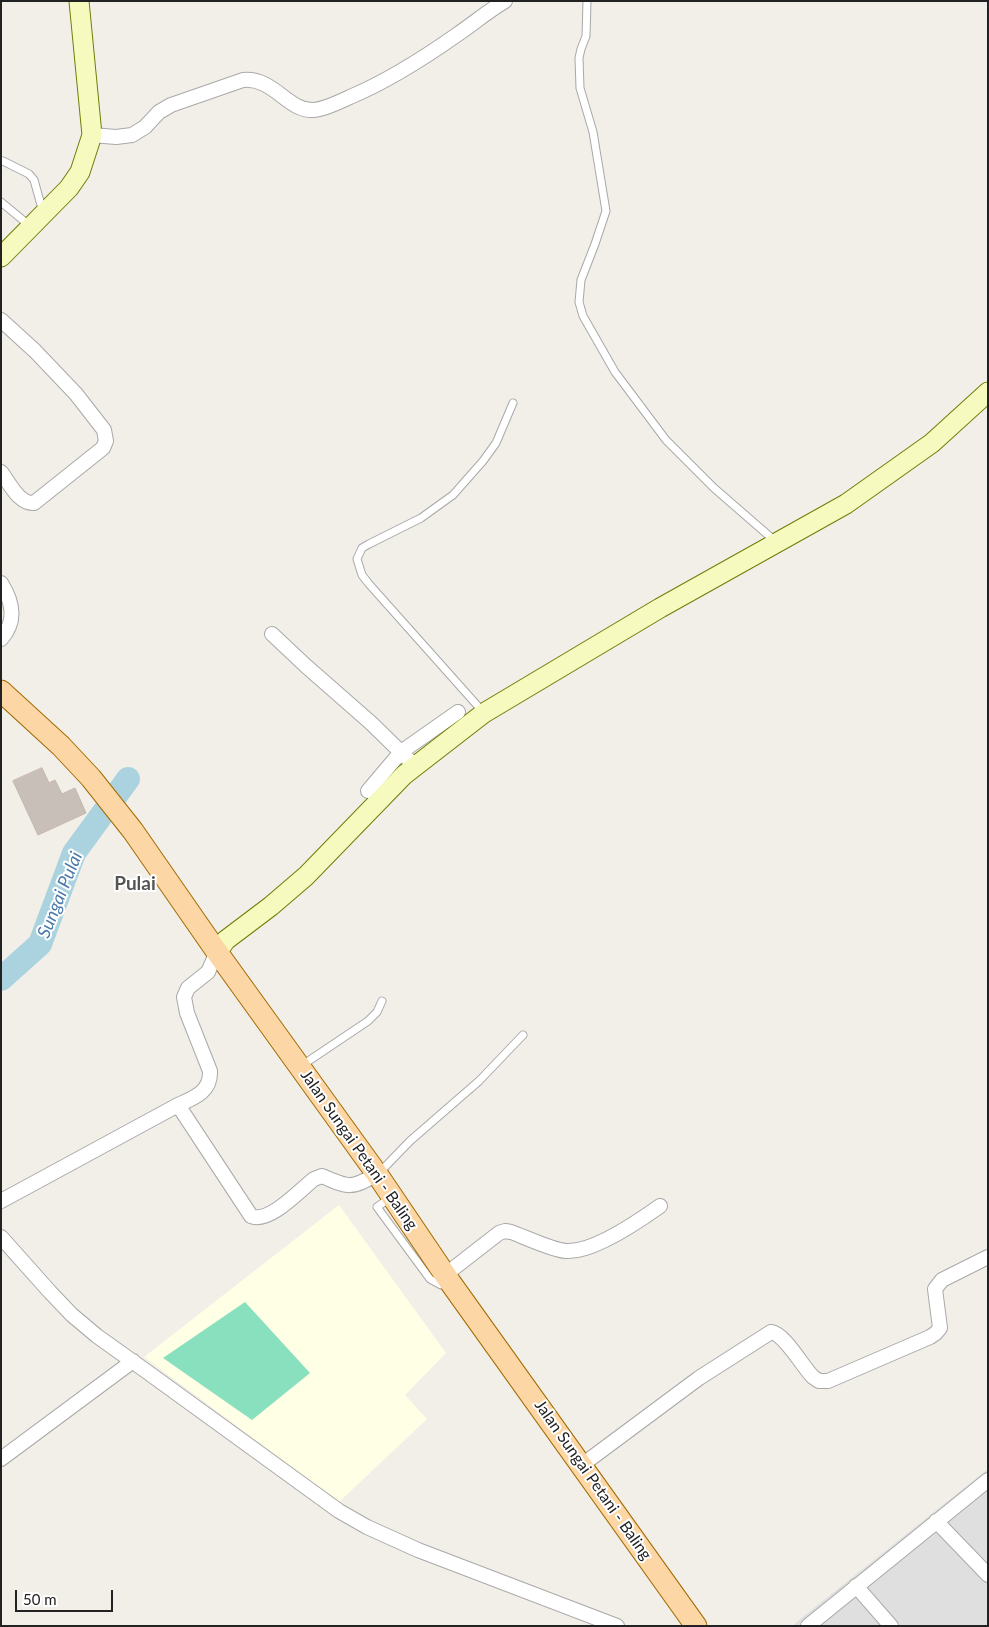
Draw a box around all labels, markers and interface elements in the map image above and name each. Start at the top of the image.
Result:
water label: Sungai Pulai [33,849,87,941]
district label: Pulai [114,873,156,895]
street label: Jalan Sungai Petani - Baling [296,1066,422,1234]
street label: Jalan Sungai Petani - Baling [530,1396,656,1564]
scale bar [18,1580,115,1612]
text: 50 m [23,1590,57,1608]

